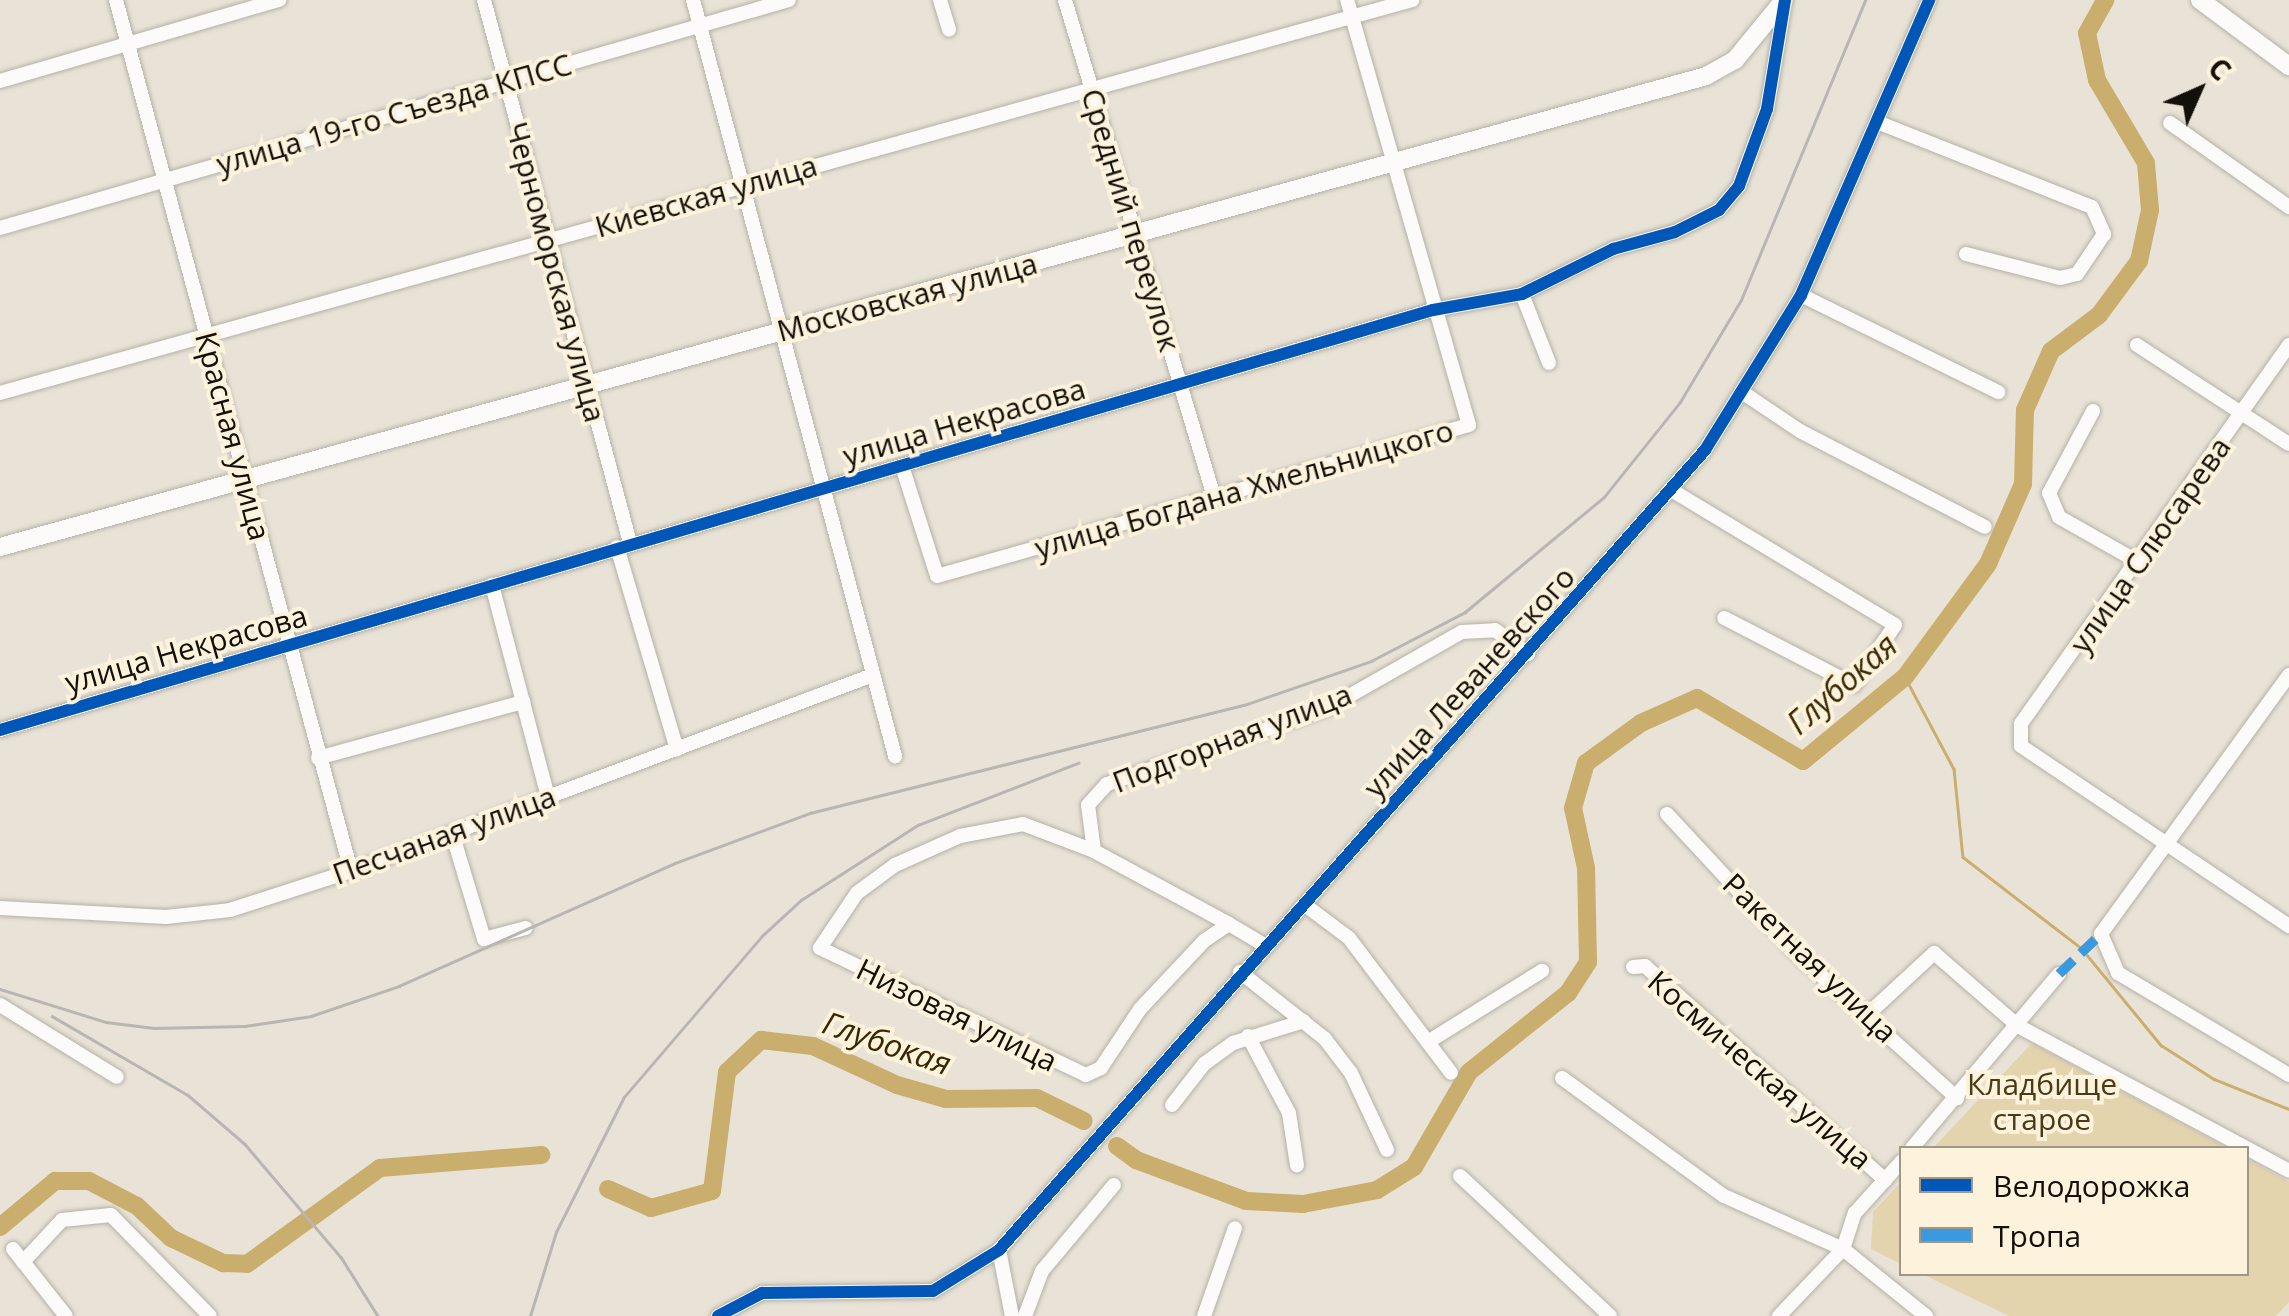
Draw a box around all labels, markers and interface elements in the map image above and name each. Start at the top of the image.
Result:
north arrow [2149,40,2249,140]
street label: улица 19-го Съезда КПСС [212,46,576,182]
text: С [2200,49,2240,89]
street label: Средний переулок [1074,84,1188,356]
street label: Черноморская улица [499,118,613,426]
street label: Киевская улица [591,147,821,245]
street label: Московская улица [773,245,1041,349]
street label: Красная улица [188,328,278,544]
street label: улица Некрасова [839,370,1089,474]
street label: улица Богдана Хмельницкого [1031,412,1457,566]
street label: улица Слюсарева [2062,430,2238,660]
street label: улица Леваневского [1356,559,1582,805]
street label: улица Некрасова [61,597,311,701]
water label: Глубокая [1779,626,1905,742]
street label: Подгорная улица [1107,676,1357,800]
street label: Песчаная улица [328,778,560,892]
street label: Ракетная улица [1716,866,1904,1050]
street label: Низовая улица [851,951,1063,1079]
street label: Космическая улица [1641,963,1879,1177]
water label: Глубокая [818,1003,956,1083]
park label: Кладбище старое [1967,1066,2117,1136]
legend [1899,1146,2249,1276]
text: Велодорожка [1993,1165,2190,1206]
text: Тропа [1993,1215,2081,1256]

